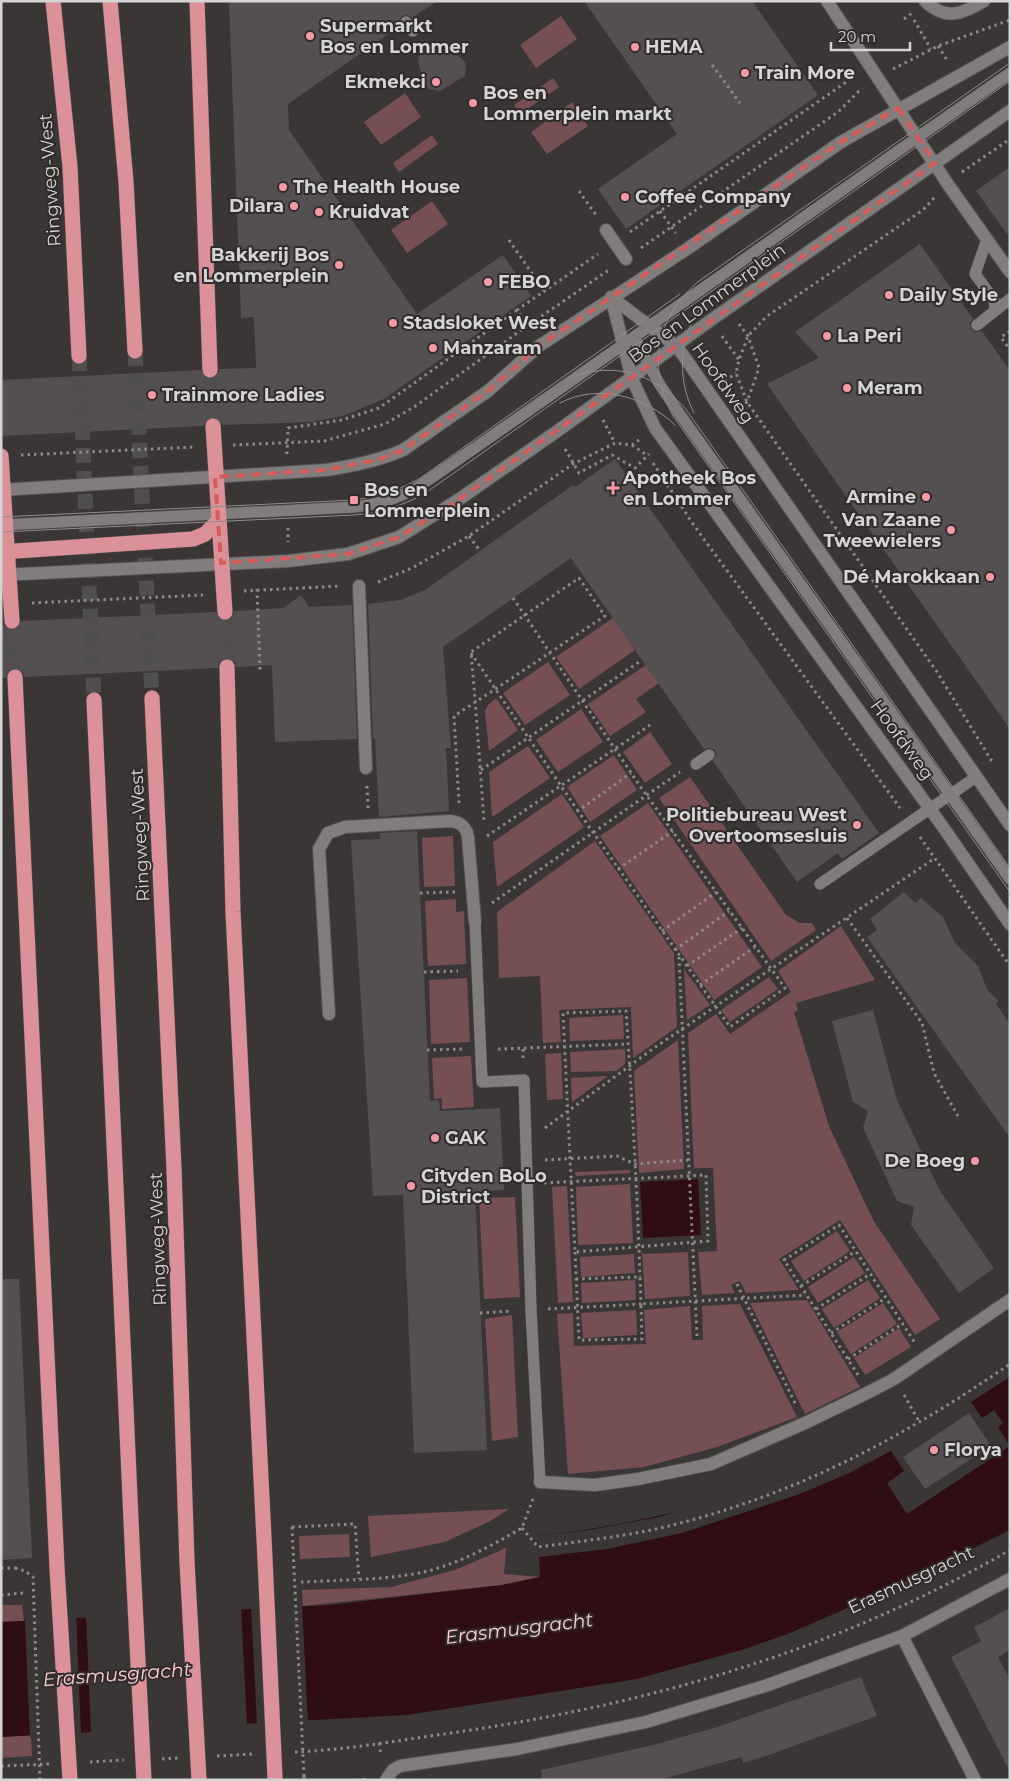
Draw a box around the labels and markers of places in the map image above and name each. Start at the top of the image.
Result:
place label: Supermarkt Bos en Lommer [320,15,469,58]
marker: Supermarkt Bos en Lommer [304,30,316,42]
place label: HEMA [645,36,703,58]
marker: HEMA [629,41,641,53]
place label: Train More [755,62,855,84]
marker: Train More [739,67,751,79]
place label: Ekmekci [345,71,426,93]
marker: Ekmekci [430,76,442,88]
place label: Bos en Lommerplein markt [483,82,672,125]
marker: Bos en Lommerplein markt [467,97,479,109]
place label: The Health House [293,176,460,198]
marker: The Health House [277,181,289,193]
place label: Coffee Company [635,186,791,208]
marker: Coffee Company [619,191,631,203]
place label: Dilara [229,195,284,217]
marker: Dilara [288,200,300,212]
place label: Kruidvat [329,201,410,223]
marker: Kruidvat [313,206,325,218]
place label: Bakkerij Bos en Lommerplein [174,244,329,287]
marker: Bakkerij Bos en Lommerplein [333,259,345,271]
place label: FEBO [498,271,551,293]
marker: FEBO [482,276,494,288]
place label: Daily Style [899,284,998,306]
marker: Daily Style [883,289,895,301]
place label: Stadsloket West [403,312,557,334]
marker: Stadsloket West [387,317,399,329]
place label: La Peri [837,325,902,347]
marker: La Peri [821,330,833,342]
place label: Manzaram [443,337,542,359]
marker: Manzaram [427,342,439,354]
place label: Meram [857,377,923,399]
marker: Meram [841,382,853,394]
place label: Trainmore Ladies [162,384,325,406]
marker: Trainmore Ladies [146,389,158,401]
place label: Apotheek Bos en Lommer [622,467,756,510]
place label: Bos en Lommerplein [364,479,491,522]
marker: Apotheek Bos en Lommer [607,482,619,494]
place label: Armine [845,486,916,508]
marker: Armine [920,491,932,503]
marker: Bos en Lommerplein [348,494,360,506]
place label: Van Zaane Tweewielers [824,509,941,552]
marker: Van Zaane Tweewielers [945,524,957,536]
place label: Dé Marokkaan [843,566,980,588]
marker: Dé Marokkaan [984,571,996,583]
place label: Politiebureau West Overtoomsesluis [666,804,847,847]
marker: Politiebureau West Overtoomsesluis [851,819,863,831]
place label: GAK [445,1127,487,1149]
marker: GAK [429,1132,441,1144]
place label: De Boeg [884,1150,965,1172]
marker: De Boeg [969,1155,981,1167]
place label: Cityden BoLo District [421,1165,547,1208]
marker: Cityden BoLo District [405,1180,417,1192]
place label: Florya [944,1439,1002,1461]
marker: Florya [928,1444,940,1456]

